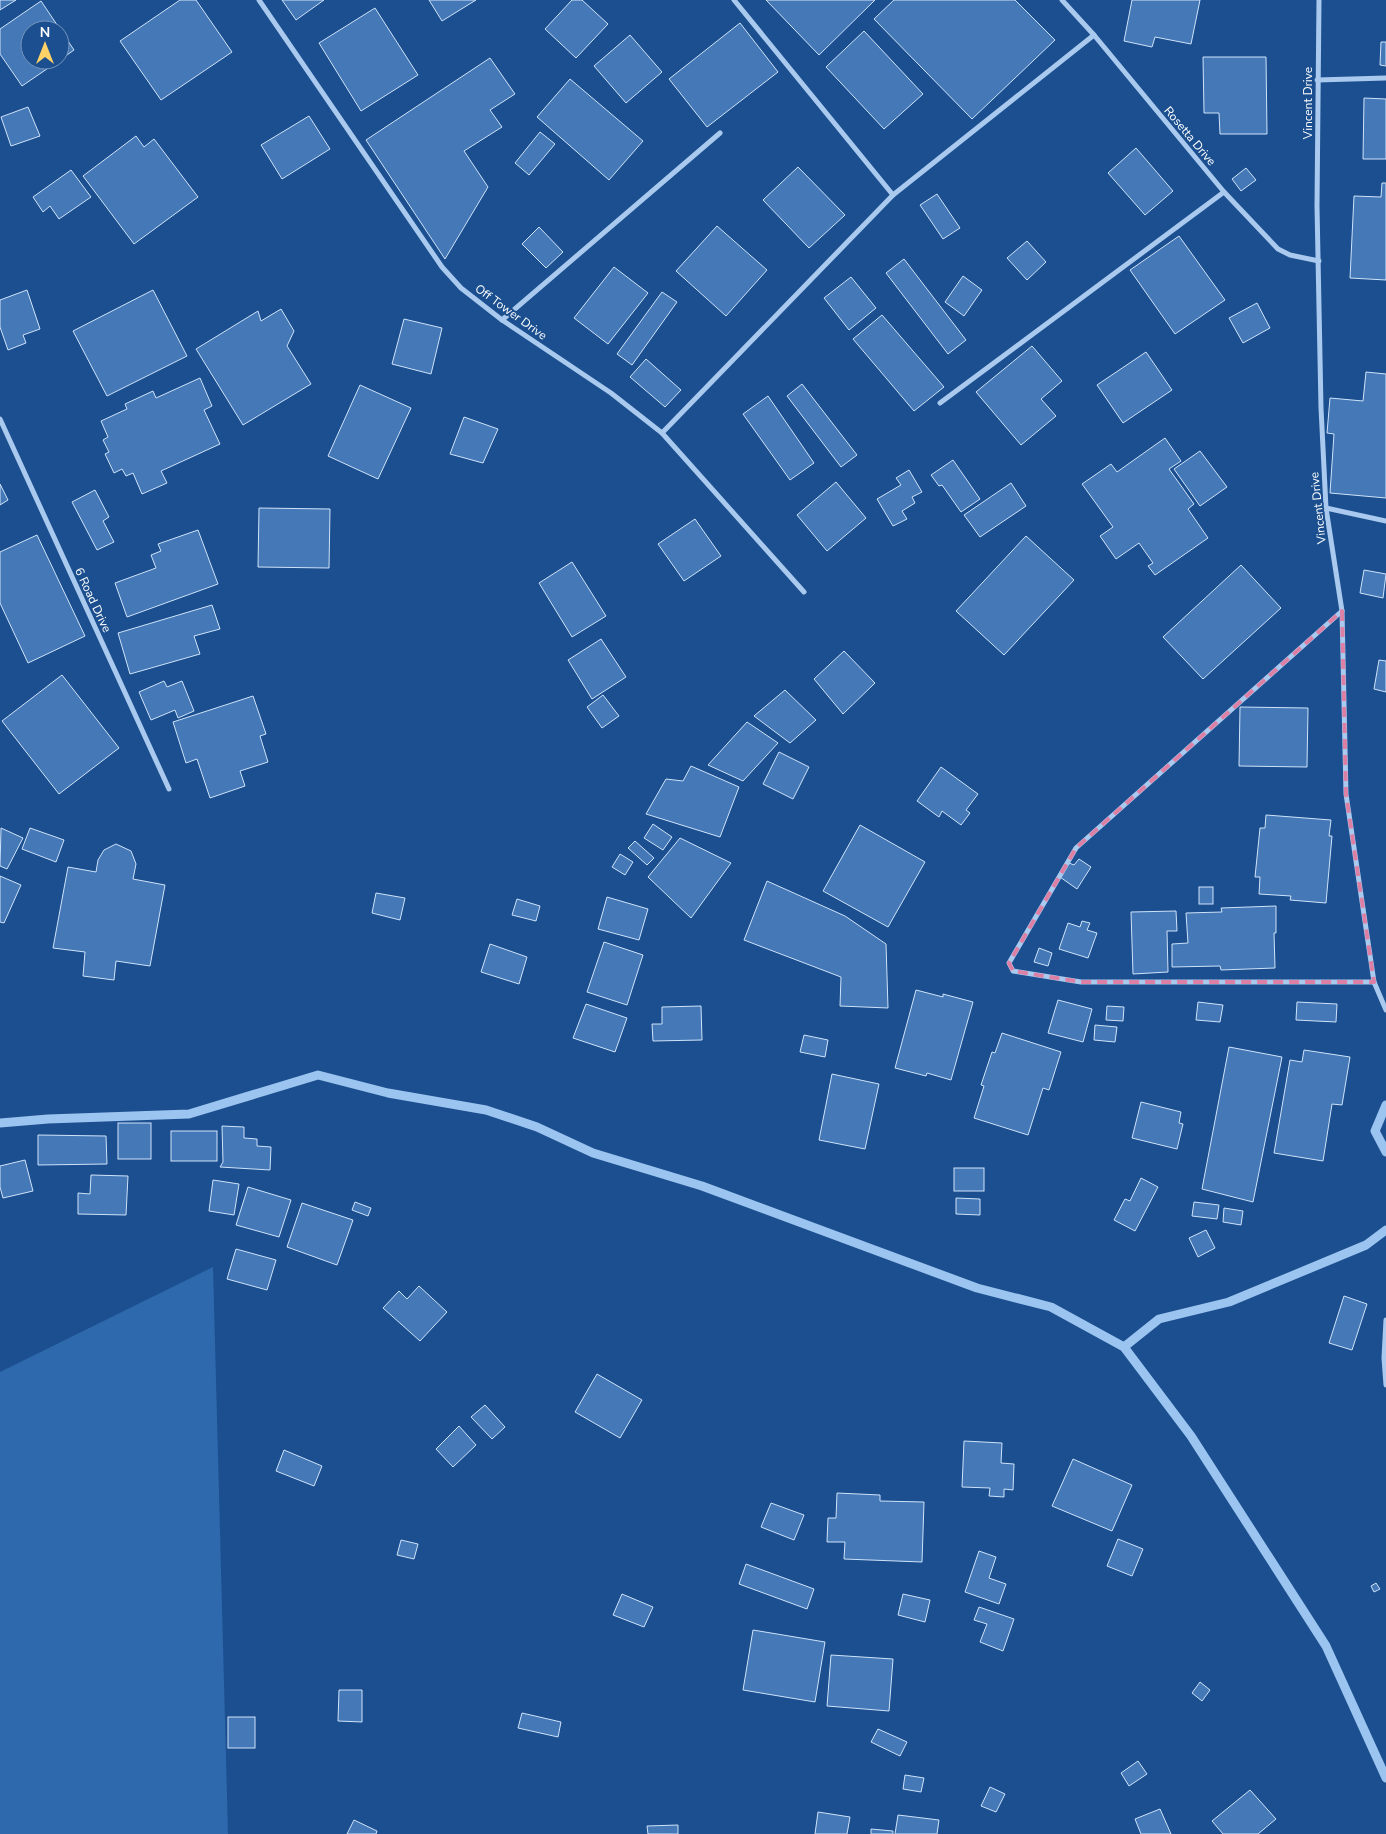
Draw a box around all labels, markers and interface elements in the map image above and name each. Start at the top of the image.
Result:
north arrow [20,20,70,70]
text: N [40,23,50,42]
street label: Vincent Drive [1300,67,1316,140]
street label: Rosetta Drive [1160,103,1220,169]
street label: Off Tower Drive [472,280,550,344]
street label: Vincent Drive [1306,471,1330,546]
street label: 6 Road Drive [71,565,115,635]

